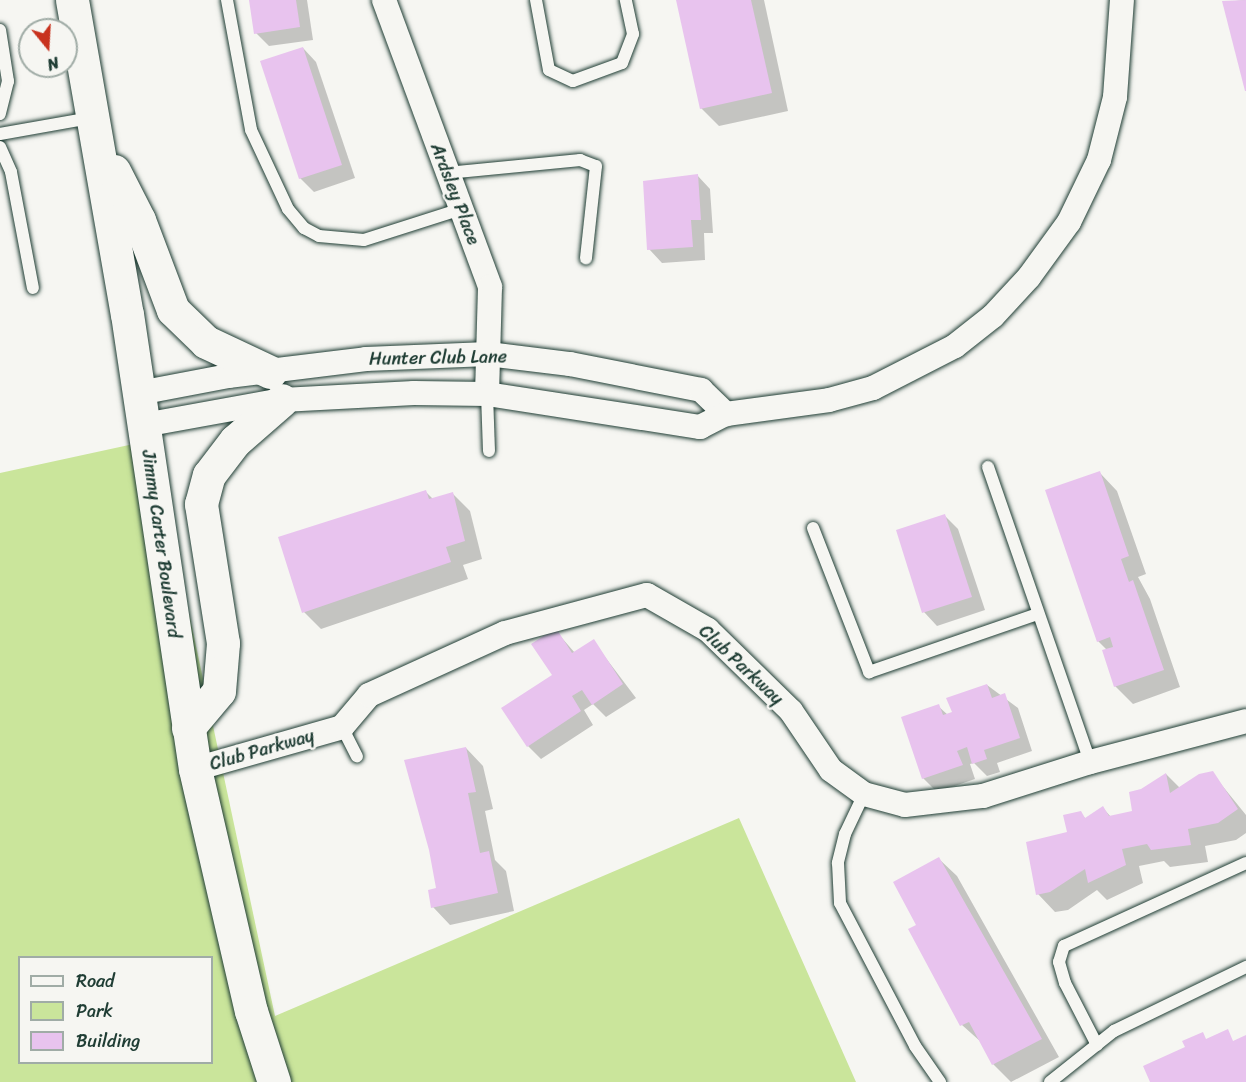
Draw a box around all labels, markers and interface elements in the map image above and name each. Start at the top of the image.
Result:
north arrow [18,18,78,78]
text: N [43,48,63,79]
street label: Ardsley Place [426,140,484,248]
street label: Hunter Club Lane [369,346,507,370]
street label: Jimmy Carter Boulevard [137,448,185,640]
street label: Club Parkway [694,620,788,710]
street label: Club Parkway [207,725,317,775]
legend [18,956,213,1064]
text: Road [76,965,115,997]
text: Park [76,995,113,1027]
text: Building [76,1025,140,1057]

